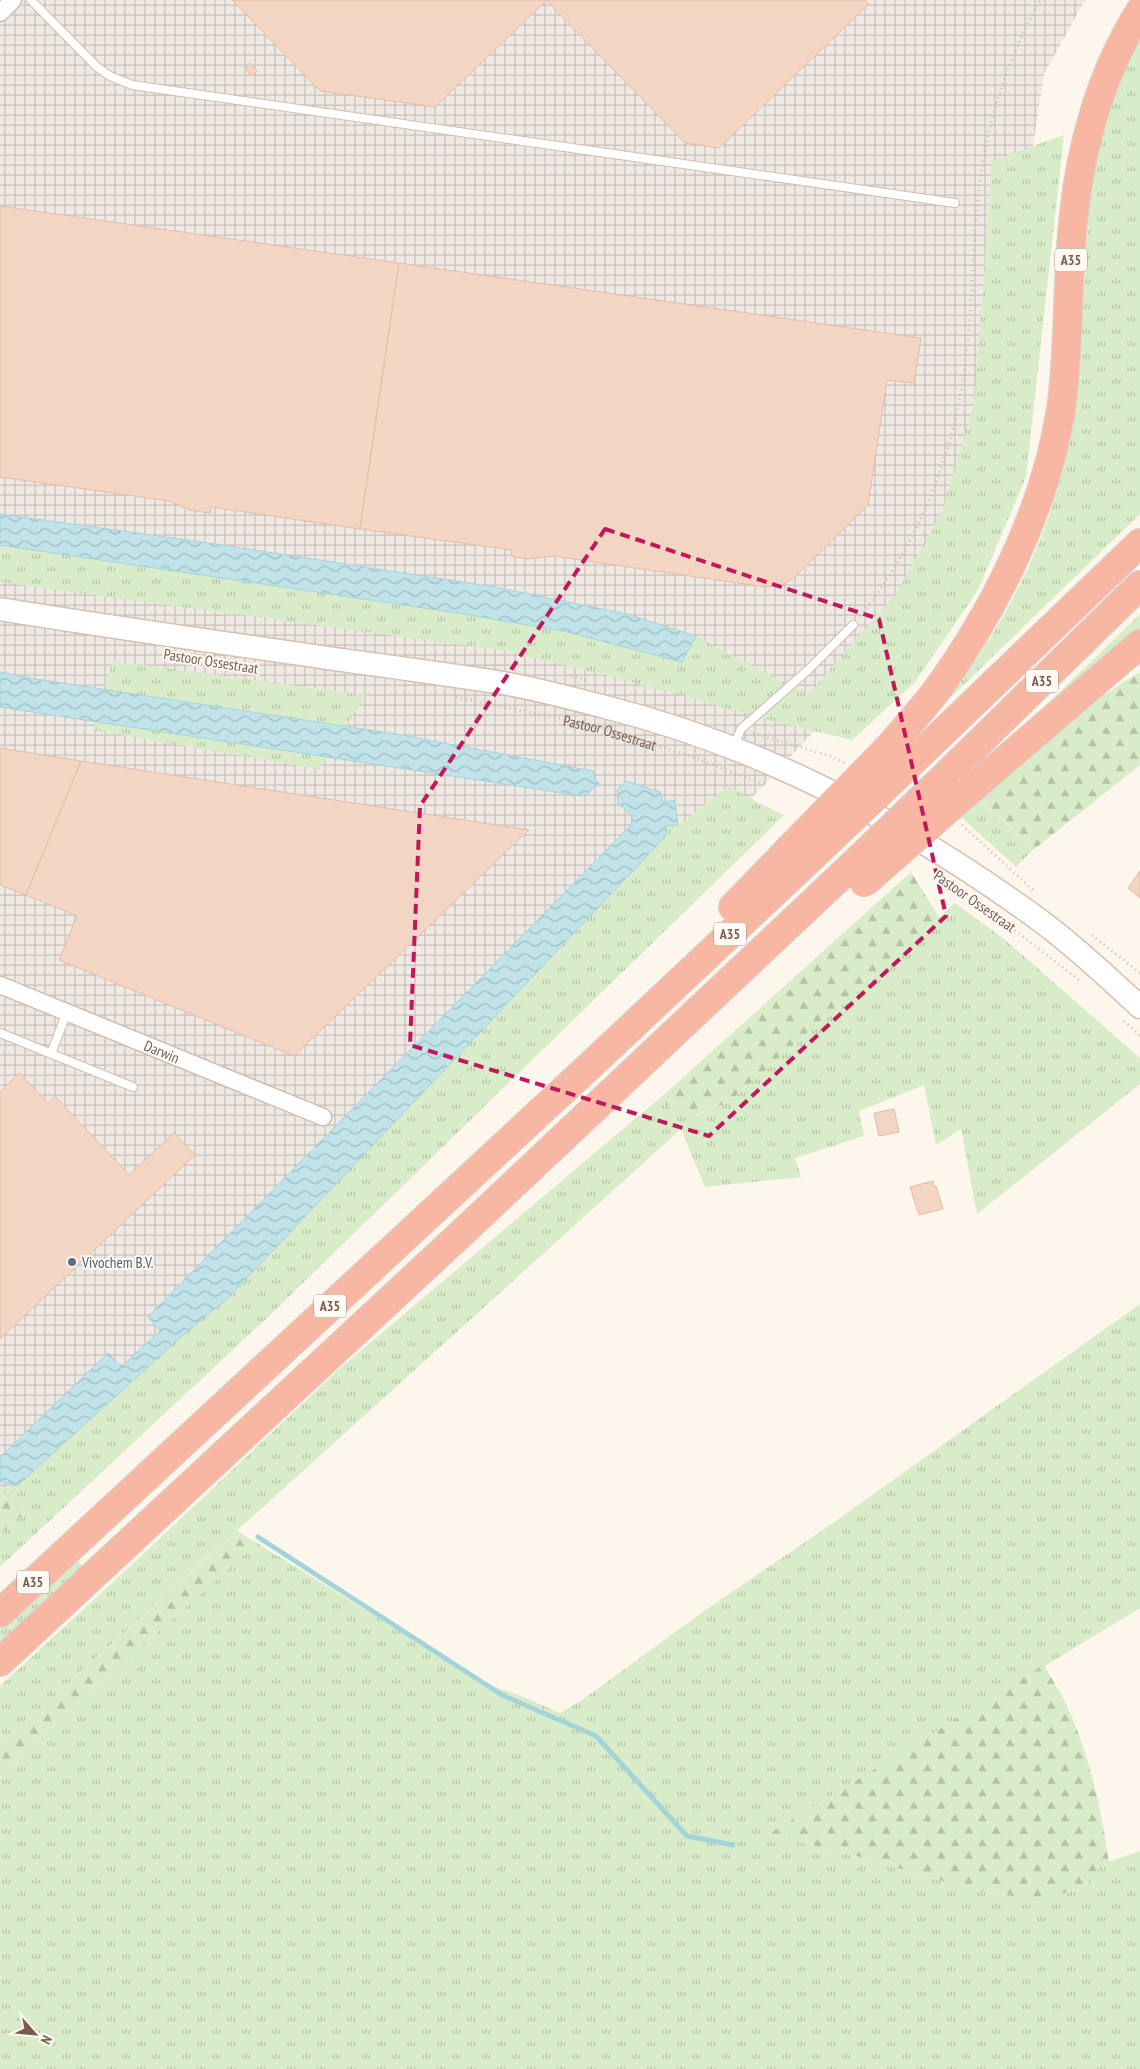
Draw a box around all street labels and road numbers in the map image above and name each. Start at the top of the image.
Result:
road number: A35 [1055,248,1087,272]
street label: Pastoor Ossestraat [162,644,260,678]
road number: A35 [1026,669,1058,692]
street label: Pastoor Ossestraat [562,710,659,754]
street label: Pastoor Ossestraat [930,866,1020,936]
road number: A35 [714,922,746,946]
street label: Darwin [141,1035,183,1067]
road number: A35 [314,1294,346,1318]
road number: A35 [17,1570,49,1594]

